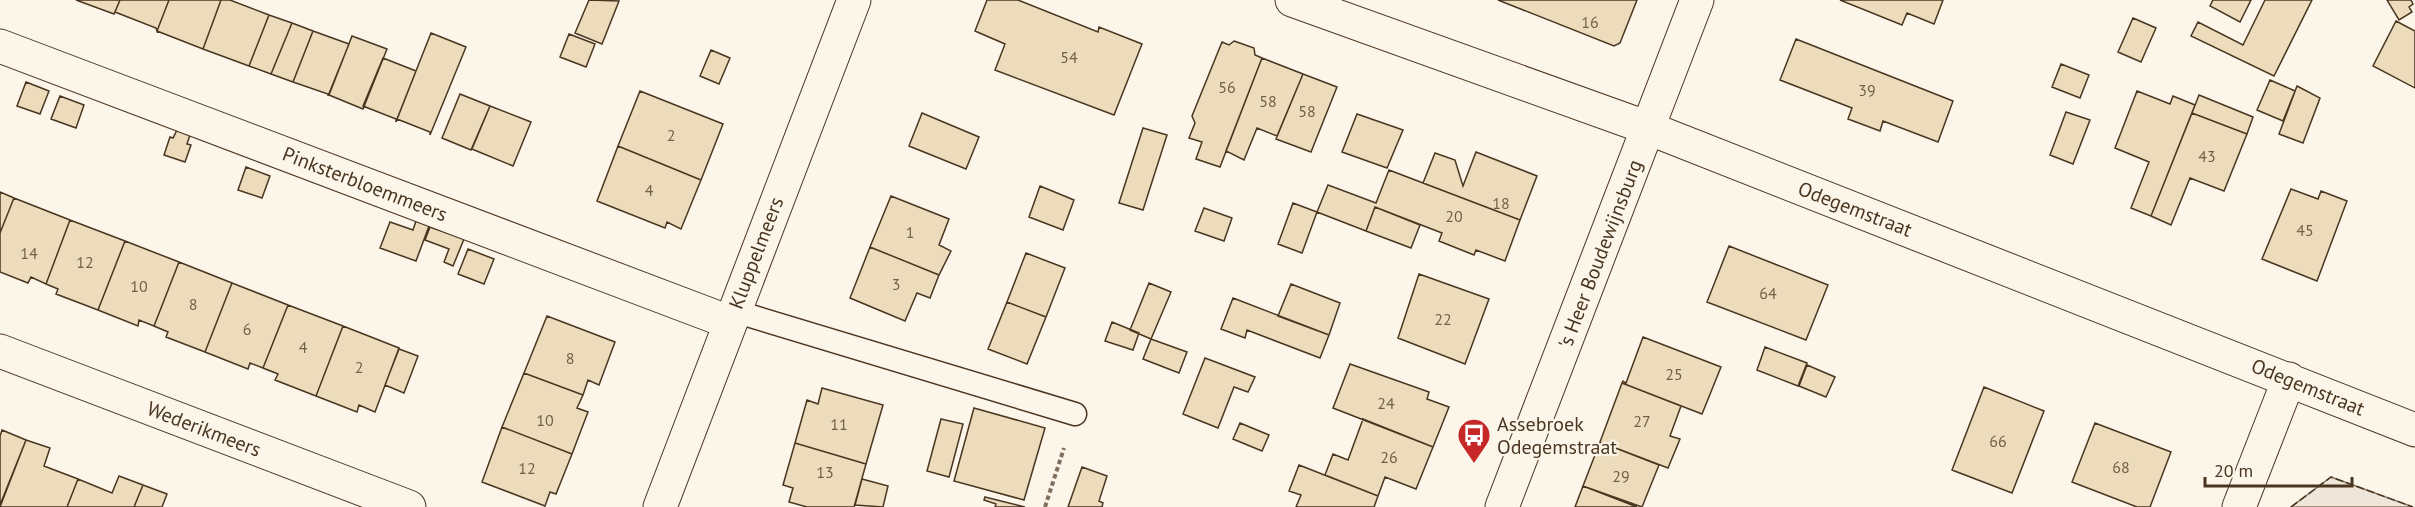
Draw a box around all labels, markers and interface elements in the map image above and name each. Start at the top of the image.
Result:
house number: 16 [1581,12,1599,32]
house number: 54 [1060,47,1078,67]
house number: 56 [1218,77,1236,97]
house number: 39 [1858,80,1876,100]
house number: 58 [1259,91,1277,111]
house number: 58 [1298,101,1316,121]
house number: 2 [667,125,675,145]
street label: Pinksterbloemmeers [279,141,451,227]
house number: 43 [2198,146,2216,166]
street label: 's Heer Boudewijnsburg [1552,156,1648,352]
street label: Odegemstraat [1794,175,1916,243]
house number: 4 [645,180,654,200]
street label: Kluppelmeers [723,193,789,313]
house number: 18 [1492,193,1510,213]
house number: 20 [1445,206,1463,226]
house number: 45 [2296,220,2314,240]
house number: 1 [906,222,914,242]
house number: 14 [20,243,38,263]
house number: 12 [76,252,94,272]
house number: 3 [892,274,900,294]
house number: 10 [130,276,148,296]
house number: 64 [1759,283,1777,303]
house number: 8 [189,294,197,314]
house number: 22 [1434,309,1452,329]
house number: 6 [243,319,251,339]
house number: 4 [299,337,308,357]
house number: 8 [566,348,574,368]
street label: Odegemstraat [2247,352,2369,422]
house number: 2 [355,357,363,377]
house number: 25 [1665,364,1683,384]
house number: 24 [1377,393,1395,413]
street label: Wederikmeers [143,395,265,463]
house number: 10 [536,410,554,430]
place label: Assebroek Odegemstraat [1497,411,1617,460]
house number: 27 [1633,411,1651,431]
house number: 11 [830,414,848,434]
bus stop icon: Assebroek Odegemstraat [1456,417,1492,464]
house number: 66 [1989,431,2007,451]
house number: 26 [1380,447,1398,467]
scale bar [2205,450,2352,488]
house number: 68 [2112,457,2130,477]
house number: 12 [518,458,536,478]
text: 20 m [2214,459,2253,482]
house number: 13 [816,462,834,482]
house number: 29 [1612,466,1630,486]

